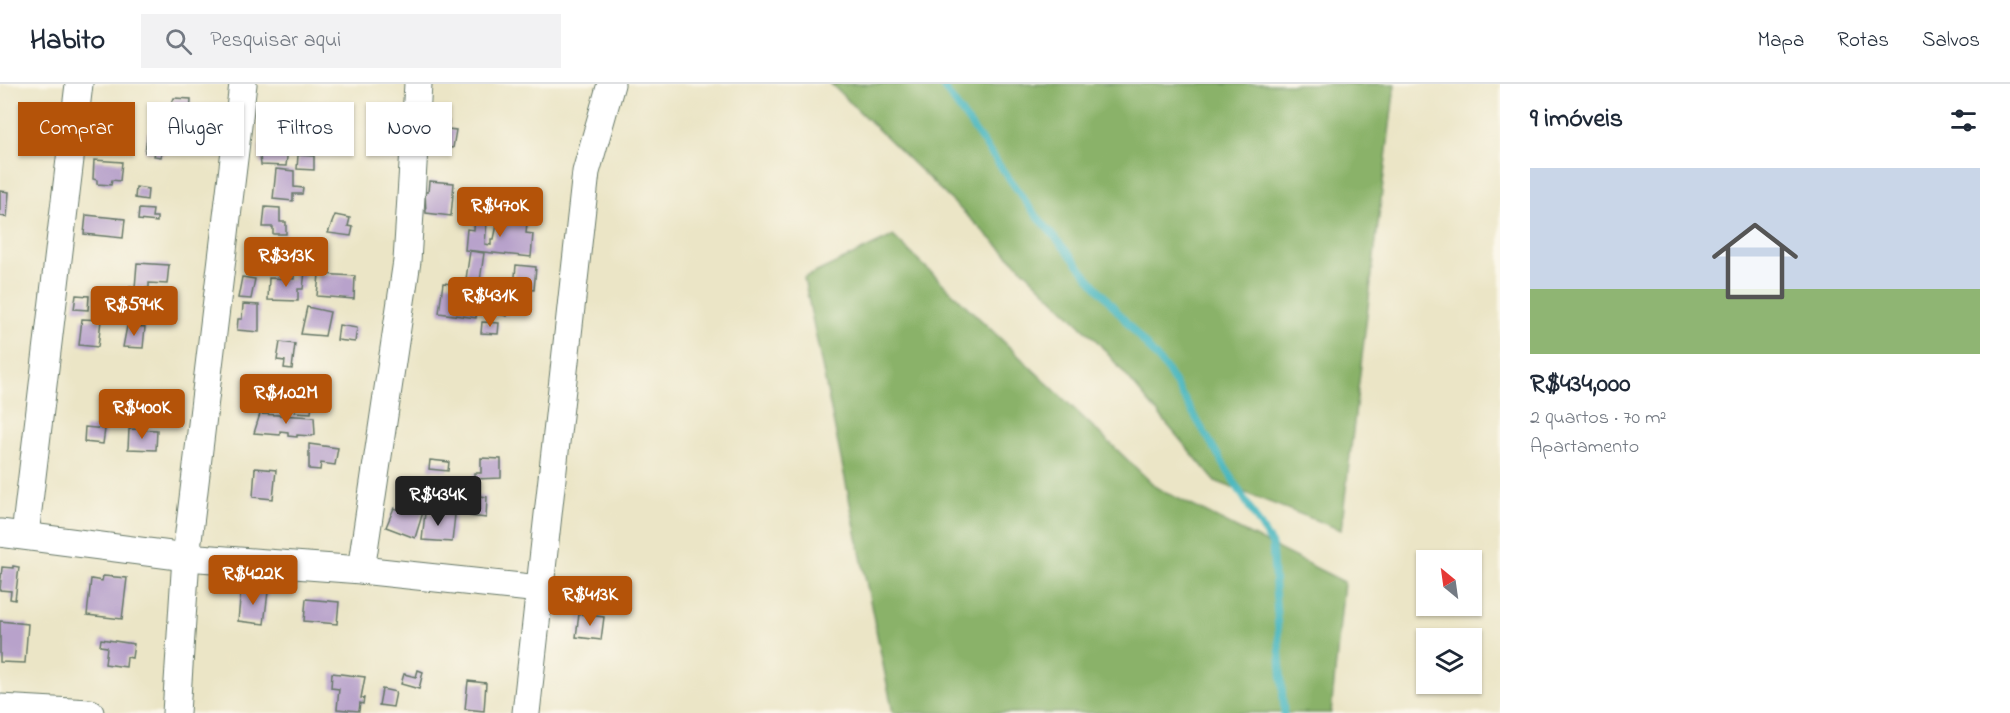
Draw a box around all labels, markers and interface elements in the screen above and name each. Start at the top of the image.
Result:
search box [141,14,561,68]
text: Habito [30,21,105,62]
icon: search [162,25,195,58]
text: Pesquisar aqui [210,25,341,57]
text: Mapa [1757,26,1804,56]
text: Rotas [1837,26,1889,56]
text: Salvos [1922,26,1980,56]
text: 9 imóveis [1530,101,1623,139]
chip: Comprar [18,102,135,156]
chip: Alugar [147,102,244,156]
chip: Filtros [256,102,354,156]
chip: Novo [366,102,452,156]
icon: filters [1947,104,1980,137]
pin: R$470K [451,187,549,238]
text: R$470K [471,192,529,221]
icon: home [1701,207,1809,315]
pin: R$313K [237,237,335,288]
text: R$313K [258,242,314,271]
pin: R$431K [441,277,539,328]
text: R$431K [462,282,518,311]
pin: R$594K [85,286,183,337]
text: R$594K [105,291,163,320]
text: R$434,000 [1530,366,1630,404]
pin: R$1.02M [231,374,341,425]
text: R$1.02M [254,379,318,408]
pin: R$400K [93,389,191,440]
text: R$400K [113,394,171,423]
text: 2 quartos · 70 m² [1530,404,1667,433]
text: Apartamento [1530,433,1639,462]
pin: R$434K [389,476,487,527]
text: R$434K [409,481,467,510]
north arrow [1416,550,1482,616]
map controls [1416,550,1482,694]
pin: R$422K [204,555,302,606]
text: R$422K [223,560,283,589]
pin: R$413K [541,576,639,627]
text: R$413K [562,581,618,610]
button: layers [1416,628,1482,694]

